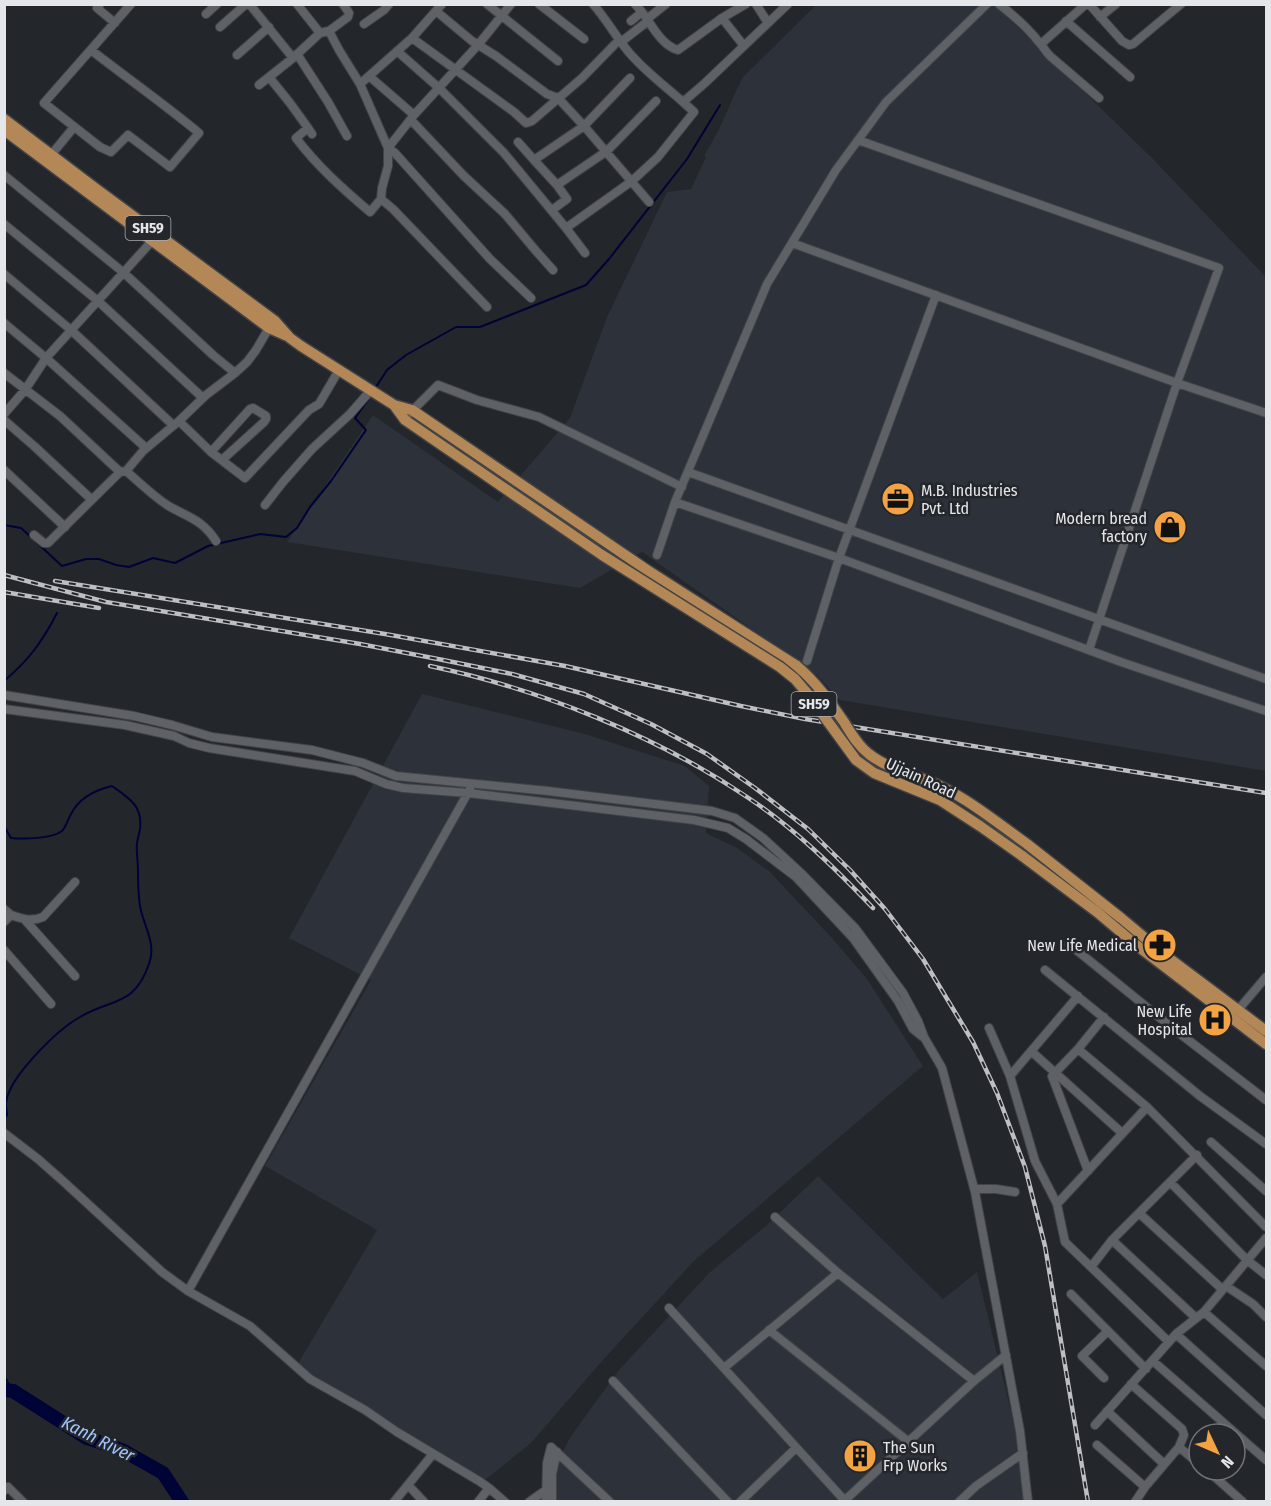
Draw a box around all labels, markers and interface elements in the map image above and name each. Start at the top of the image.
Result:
road number: SH59 [126,216,170,240]
office icon: M.B. Industries Pvt. Ltd [880,481,916,517]
place label: M.B. Industries Pvt. Ltd [921,481,1018,518]
place label: Modern bread factory [1055,509,1148,546]
shop icon: Modern bread factory [1152,509,1188,545]
road number: SH59 [792,692,836,716]
street label: Ujjain Road [883,754,959,802]
pharmacy icon: New Life Medical [1142,927,1178,963]
place label: New Life Medical [1027,936,1137,955]
place label: New Life Hospital [1136,1002,1192,1039]
hospital icon: New Life Hospital [1197,1002,1233,1038]
water label: Kanh River [58,1411,139,1467]
north arrow [1187,1422,1247,1482]
building icon: The Sun Frp Works [842,1438,878,1474]
place label: The Sun Frp Works [883,1438,948,1475]
text: N [1217,1452,1238,1472]

